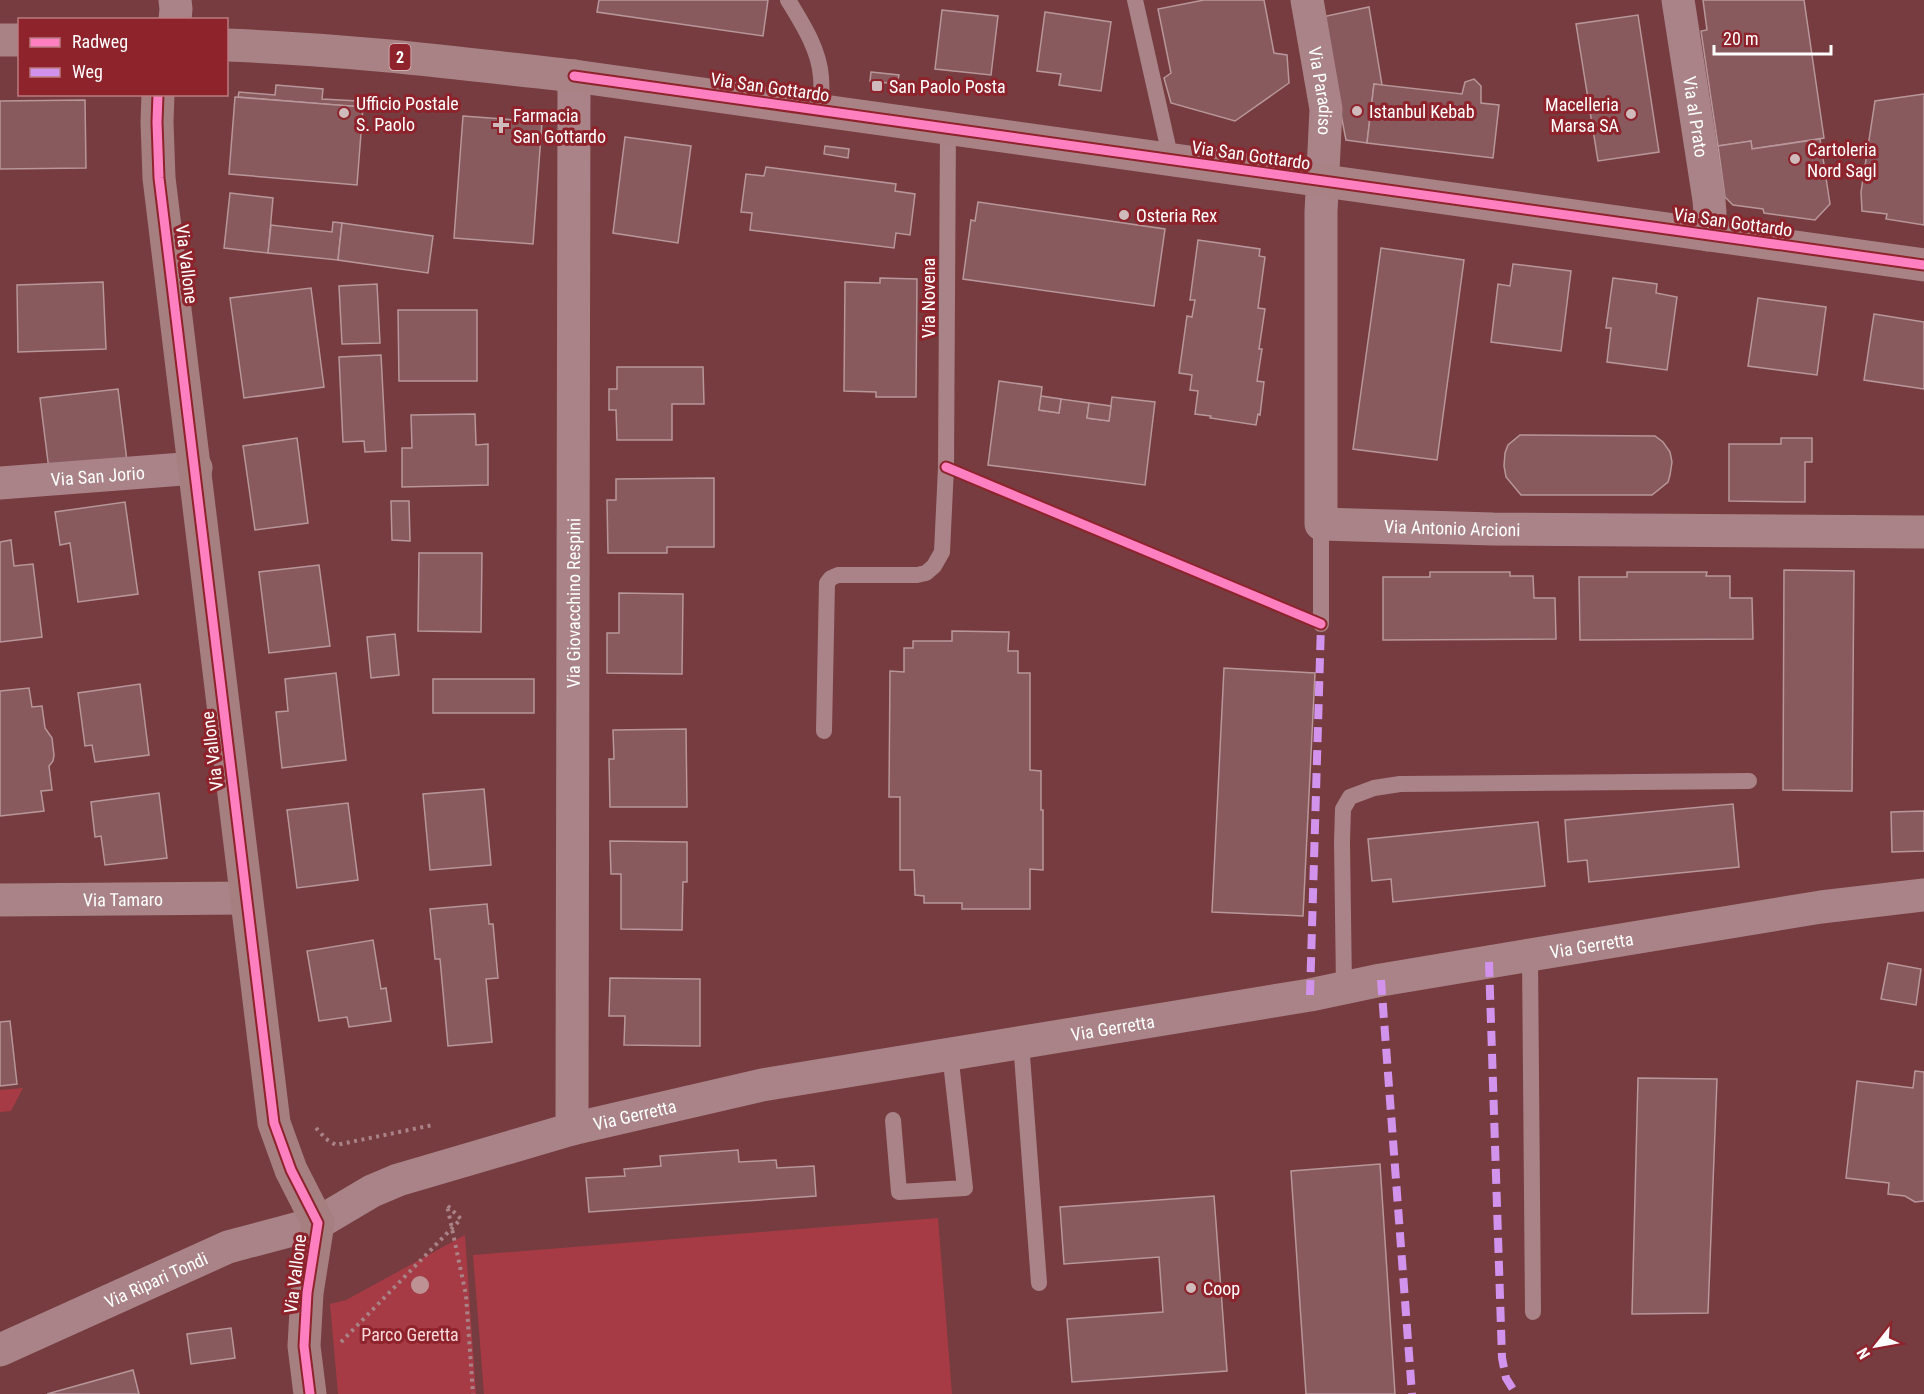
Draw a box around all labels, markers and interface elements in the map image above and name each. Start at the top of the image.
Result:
legend [18,18,228,96]
scale bar [1714,18,1831,56]
text: 20 m [1723,28,1758,49]
text: Radweg [72,31,128,52]
road number: 2 [390,44,410,70]
street label: Via Paradiso [1305,45,1337,136]
text: Weg [72,61,103,82]
street label: Via San Gottardo [709,68,831,106]
street label: Via al Prato [1679,75,1713,159]
place label: San Paolo Posta [889,76,1006,97]
marker: San Paolo Posta [870,79,884,93]
place label: Ufficio Postale S. Paolo [356,93,459,135]
place label: Macelleria Marsa SA [1545,94,1620,136]
place label: Istanbul Kebab [1369,101,1475,122]
marker: Istanbul Kebab [1350,104,1364,118]
place label: Farmacia San Gottardo [513,105,606,147]
marker: Ufficio Postale S. Paolo [337,106,351,120]
marker: Macelleria Marsa SA [1624,107,1638,121]
marker: Farmacia San Gottardo [494,118,508,132]
street label: Via San Gottardo [1190,136,1312,174]
place label: Cartoleria Nord Sagl [1807,139,1877,181]
marker: Cartoleria Nord Sagl [1788,152,1802,166]
street label: Via San Gottardo [1672,203,1794,241]
place label: Osteria Rex [1136,205,1217,226]
marker: Osteria Rex [1117,208,1131,222]
street label: Via Vallone [172,223,202,305]
street label: Via Novena [918,258,939,338]
street label: Via San Jorio [50,461,146,490]
street label: Via Antonio Arcioni [1384,515,1520,540]
street label: Via Giovacchino Respini [562,518,584,688]
street label: Via Vallone [197,710,227,792]
street label: Via Tamaro [83,888,163,910]
street label: Via Gerretta [1548,928,1635,962]
street label: Via Gerretta [1069,1010,1156,1045]
street label: Via Gerretta [591,1095,678,1134]
street label: Via Vallone [280,1233,310,1315]
street label: Via Ripari Tondi [101,1247,211,1312]
place label: Coop [1203,1278,1240,1299]
marker: Coop [1184,1281,1198,1295]
north arrow [1846,1316,1906,1376]
park label: Parco Geretta [361,1324,459,1345]
text: N [1853,1344,1874,1363]

